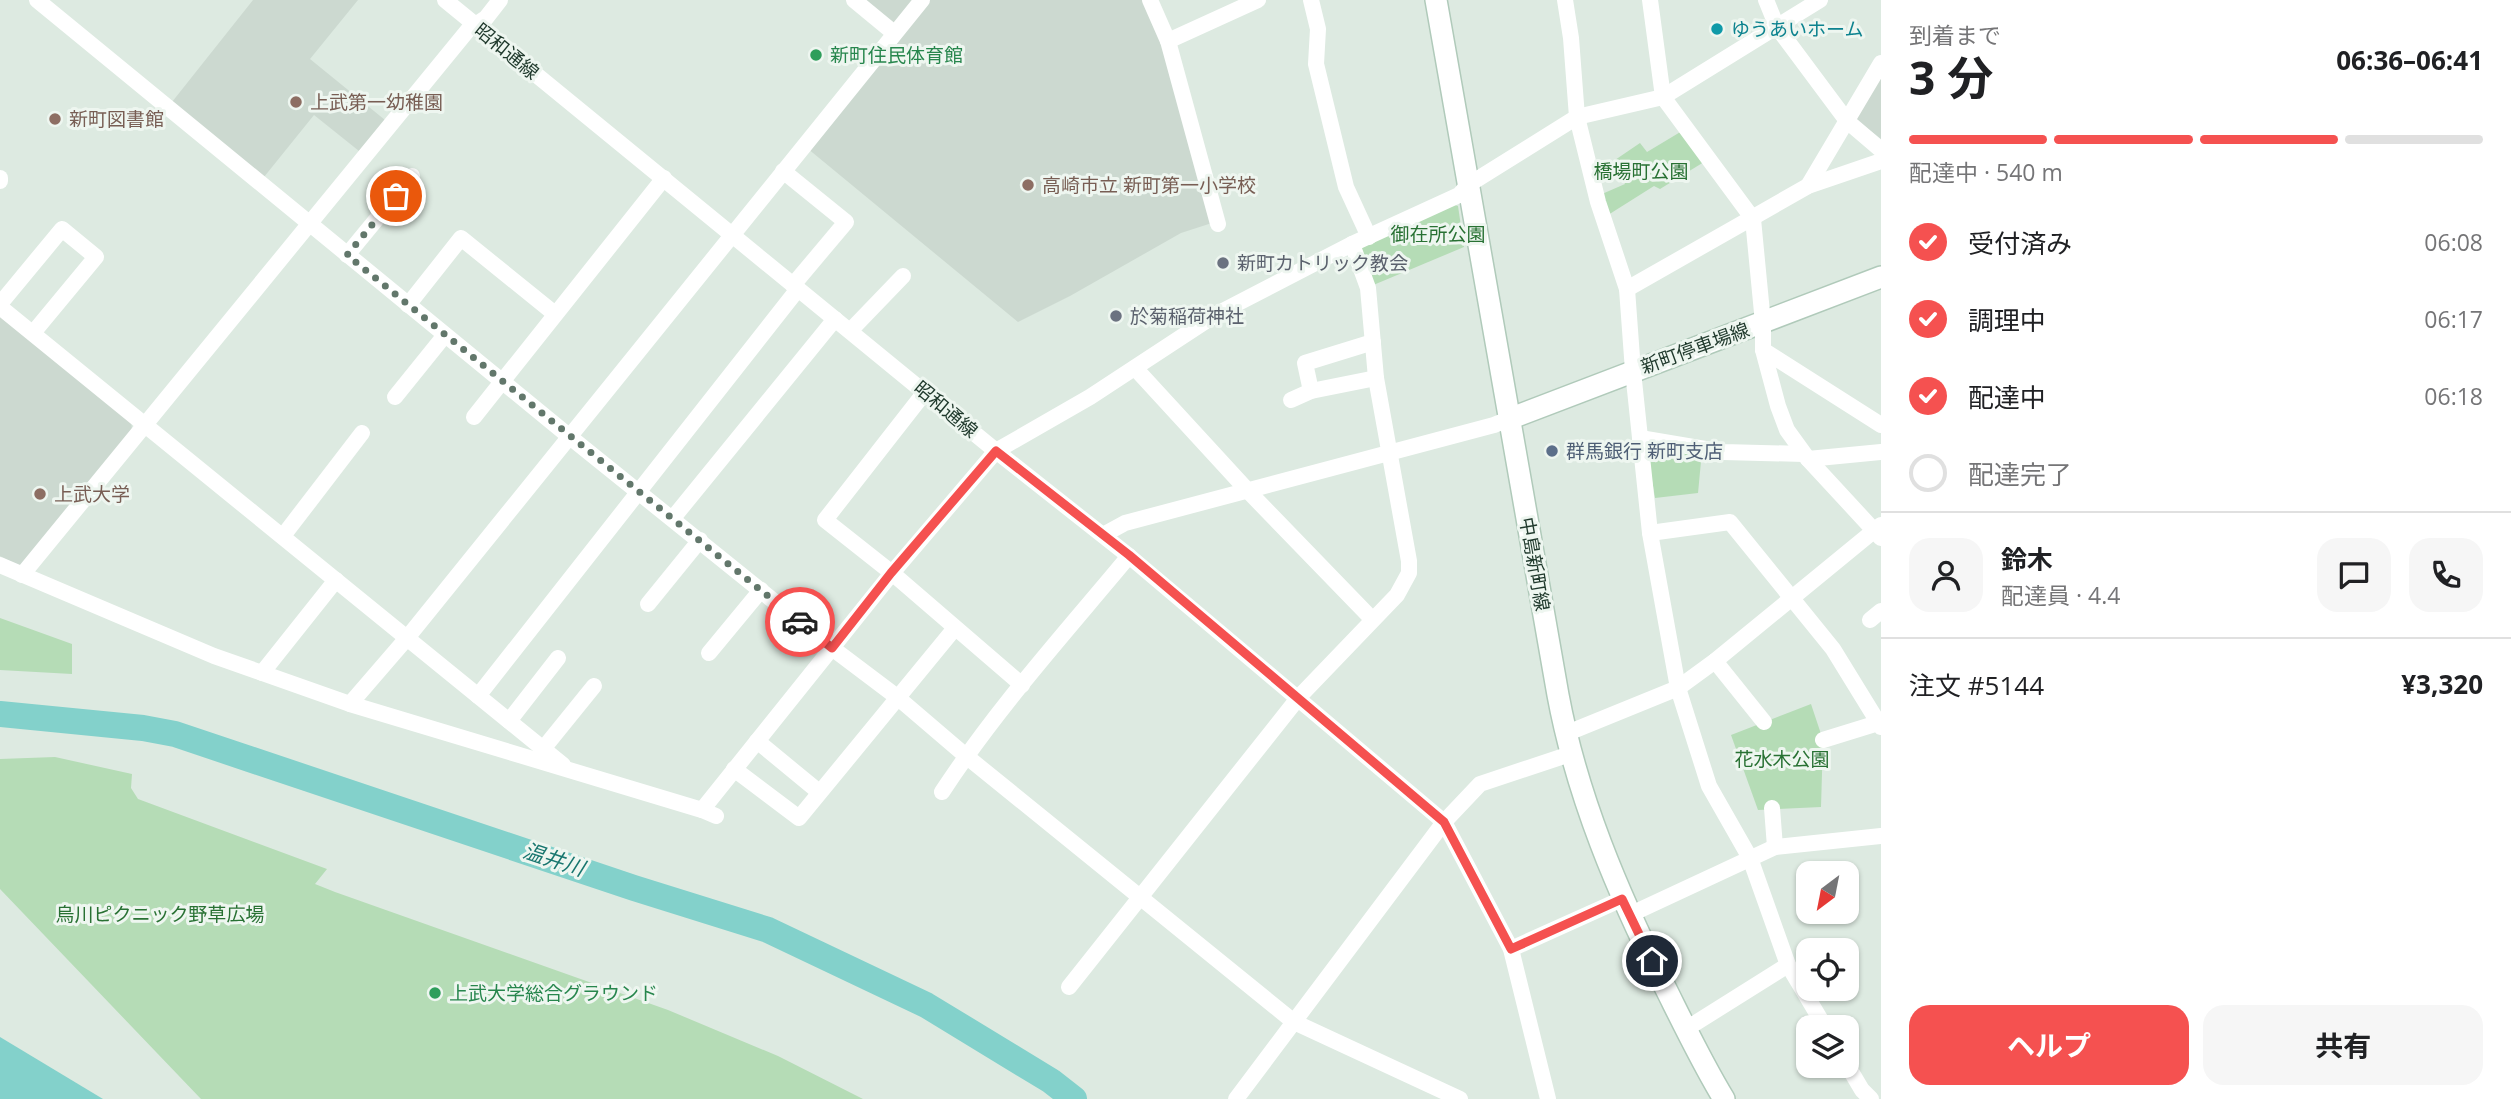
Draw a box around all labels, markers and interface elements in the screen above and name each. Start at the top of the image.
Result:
place label: ゆうあいホーム [1731,16,1863,42]
street label: 昭和通線 [469,17,545,85]
text: 到着まで [1909,19,2001,51]
marker: ゆうあいホーム [1709,21,1725,37]
place label: 新町住民体育館 [830,42,963,68]
text: 06:36–06:41 [2336,42,2483,78]
text: 3 分 [1909,46,1993,108]
marker: 新町住民体育館 [808,47,824,63]
place label: 上武第一幼稚園 [310,89,443,115]
marker: 上武第一幼稚園 [288,94,304,110]
place label: 新町図書館 [69,106,164,132]
marker: 新町図書館 [47,111,63,127]
text: 配達中 · 540 m [1909,156,2063,188]
park label: 橋場町公園 [1593,158,1689,184]
pin [366,166,426,226]
place label: 高崎市立 新町第一小学校 [1042,172,1256,198]
icon: bag [377,177,415,215]
marker: 高崎市立 新町第一小学校 [1020,177,1036,193]
park label: 御在所公園 [1390,221,1486,247]
icon: check [1909,223,1947,261]
text: 受付済み [1968,225,2072,261]
text: 06:08 [2424,226,2483,258]
place label: 新町カトリック教会 [1237,250,1408,276]
marker: 新町カトリック教会 [1215,255,1231,271]
icon: check [1909,300,1947,338]
text: 調理中 [1968,302,2046,338]
place label: 於菊稲荷神社 [1130,303,1244,329]
text: 06:17 [2424,303,2483,335]
marker: 於菊稲荷神社 [1108,308,1124,324]
street label: 新町停車場線 [1637,316,1753,380]
street label: 昭和通線 [909,375,983,443]
icon: check [1909,377,1947,415]
text: 配達中 [1968,379,2046,415]
text: 06:18 [2424,380,2483,412]
place label: 群馬銀行 新町支店 [1566,438,1723,464]
marker: 群馬銀行 新町支店 [1544,443,1560,459]
text: 配達完了 [1968,456,2072,492]
place label: 上武大学 [54,481,130,507]
marker: 上武大学 [32,486,48,502]
street label: 中島新町線 [1514,515,1556,613]
button: person [1909,538,1983,612]
button: chat [2317,538,2391,612]
button: phone [2409,538,2483,612]
text: 鈴木 [2001,541,2053,577]
text: 配達員 · 4.4 [2001,579,2120,611]
courier [765,587,835,657]
icon: car [781,603,819,641]
text: ¥3,320 [2401,666,2483,702]
text: 注文 #5144 [1909,667,2044,703]
park label: 花水木公園 [1734,746,1830,772]
water label: 温井川 [520,836,590,883]
north arrow [1796,861,1858,924]
map controls [1796,861,1859,1078]
park label: 烏川ピクニック野草広場 [55,901,265,927]
pin [1622,931,1682,991]
button: locate [1796,938,1859,1001]
icon: home [1633,942,1671,980]
place label: 上武大学総合グラウンド [449,980,658,1006]
marker: 上武大学総合グラウンド [427,985,443,1001]
button: ヘルプ [1909,1005,2189,1085]
button: 共有 [2203,1005,2483,1085]
button: layers [1796,1015,1859,1078]

